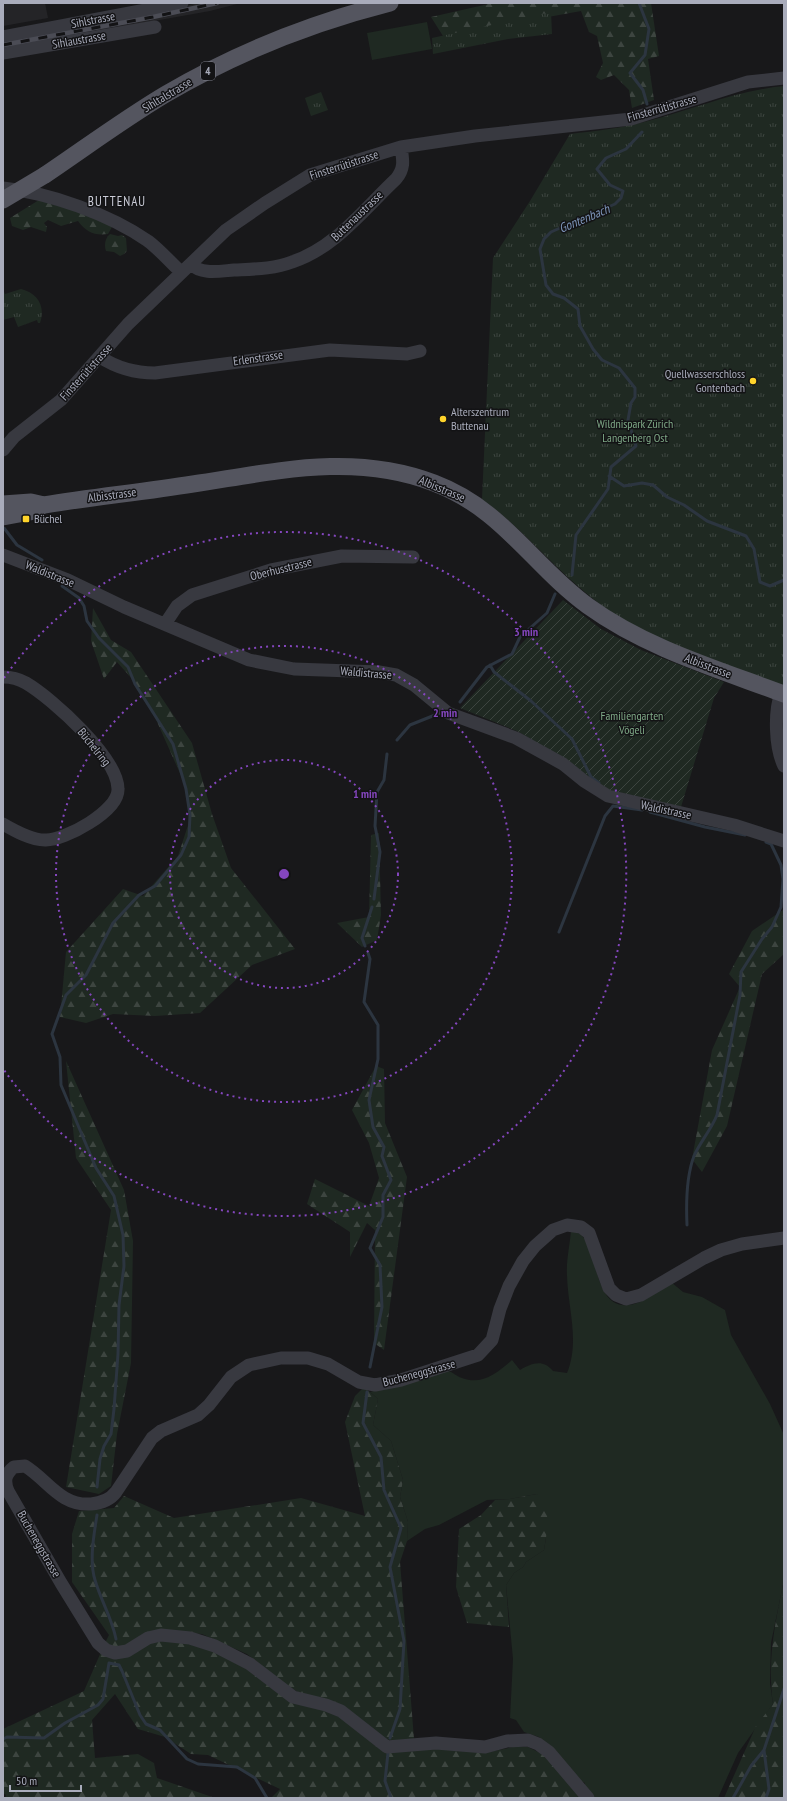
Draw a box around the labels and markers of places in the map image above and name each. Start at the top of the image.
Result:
place label: Quellwasserschloss Gontenbach [665,366,745,395]
marker: Quellwasserschloss Gontenbach [748,376,758,386]
place label: Alterszentrum Buttenau [451,404,509,433]
marker: Alterszentrum Buttenau [438,414,448,424]
place label: Büchel [34,511,62,526]
marker: Büchel [21,514,31,524]
centre of rings [277,867,291,881]

